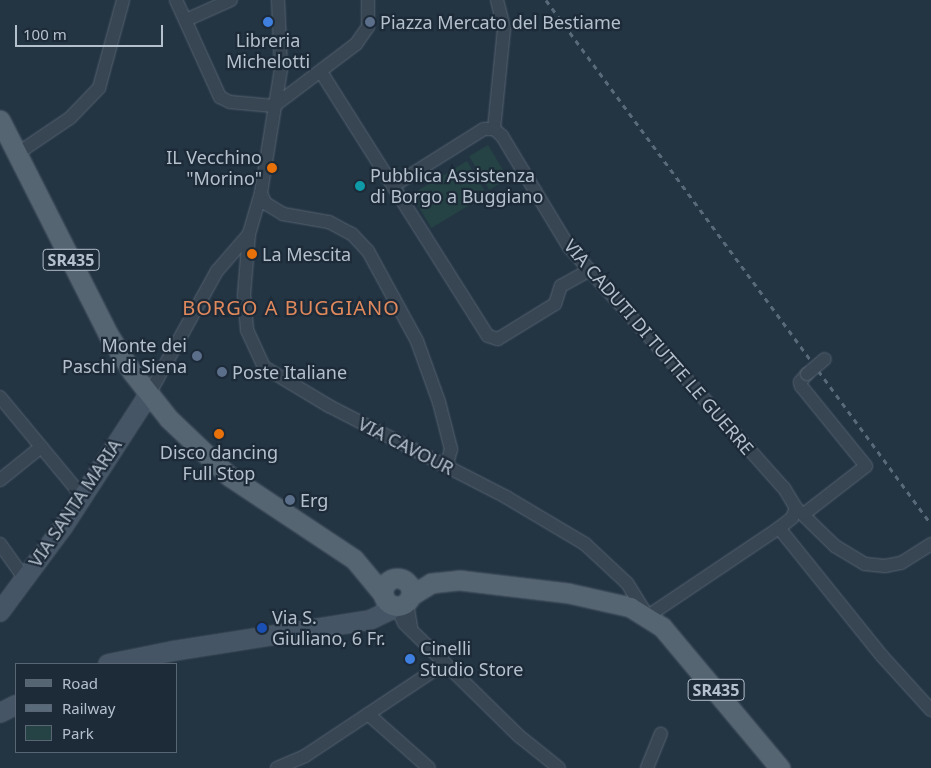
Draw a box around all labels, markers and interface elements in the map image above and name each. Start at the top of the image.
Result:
place label: Piazza Mercato del Bestiame [380,11,621,33]
scale bar [18,15,165,47]
marker: Libreria Michelotti [262,16,274,28]
marker: Piazza Mercato del Bestiame [364,16,376,28]
text: 100 m [23,24,67,44]
place label: Libreria Michelotti [226,30,310,72]
place label: IL Vecchino "Morino" [166,147,262,190]
marker: IL Vecchino "Morino" [266,162,278,174]
place label: Pubblica Assistenza di Borgo a Buggiano [370,165,543,208]
marker: Pubblica Assistenza di Borgo a Buggiano [354,180,366,192]
street label: VIA CADUTI DI TUTTE LE GUERRE [560,235,758,459]
place label: La Mescita [262,243,351,265]
road number: SR435 [42,246,100,274]
marker: La Mescita [246,248,258,260]
district label: BORGO A BUGGIANO [180,295,402,319]
place label: Monte dei Paschi di Siena [62,335,187,378]
marker: Monte dei Paschi di Siena [191,350,203,362]
place label: Poste Italiane [232,361,347,383]
marker: Poste Italiane [216,366,228,378]
street label: VIA CAVOUR [355,413,457,479]
marker: Disco dancing Full Stop [213,428,225,440]
street label: VIA SANTA MARIA [24,435,126,571]
place label: Disco dancing Full Stop [160,442,278,484]
place label: Erg [300,489,328,511]
marker: Erg [284,494,296,506]
place label: Via S. Giuliano, 6 Fr. [272,607,385,650]
marker: Via S. Giuliano, 6 Fr. [256,622,268,634]
place label: Cinelli Studio Store [420,638,523,681]
marker: Cinelli Studio Store [404,653,416,665]
legend [15,663,178,753]
text: Road [62,673,98,693]
road number: SR435 [687,676,745,704]
text: Railway [62,698,115,718]
text: Park [62,723,94,743]

